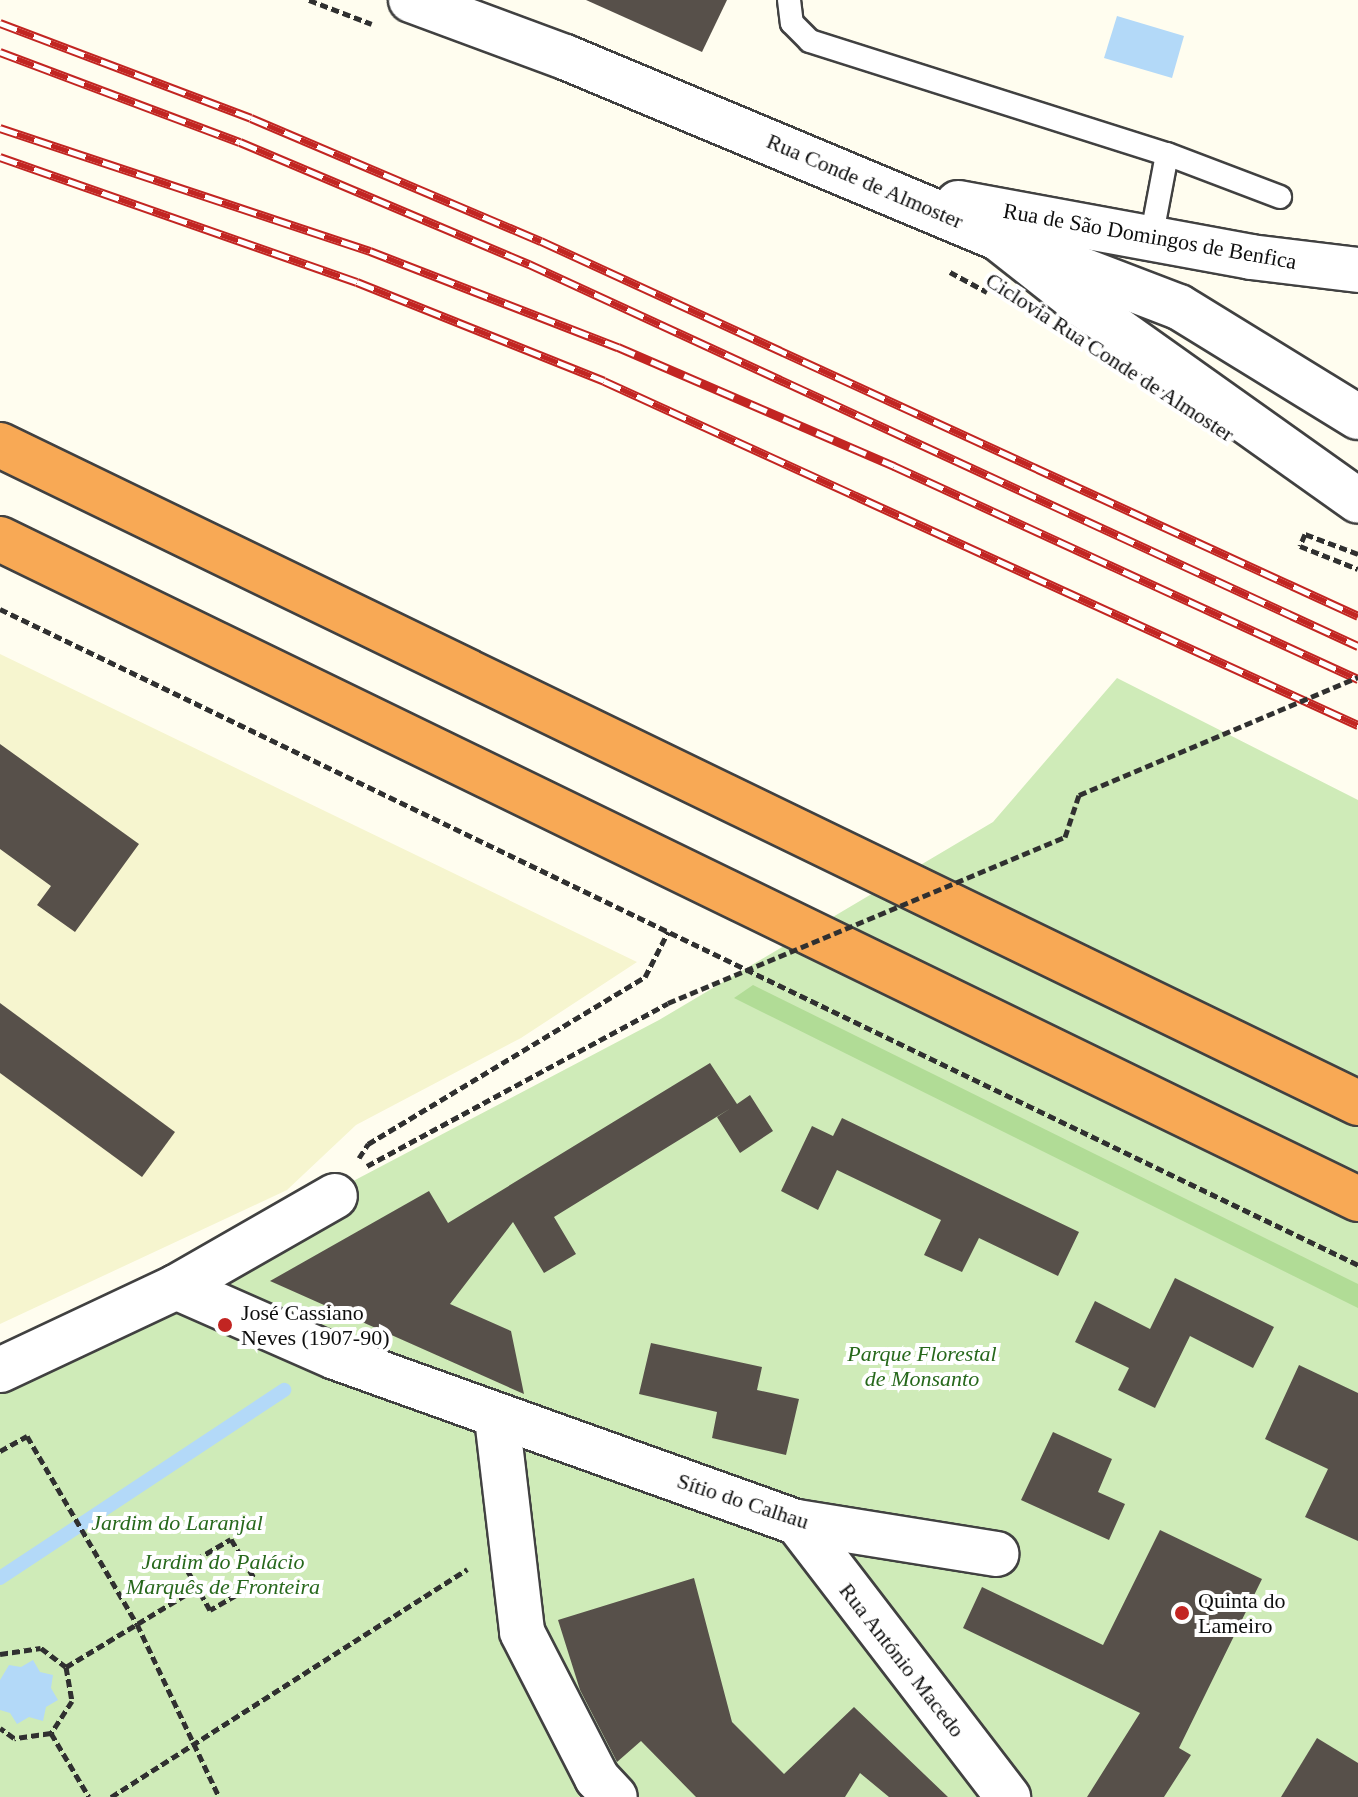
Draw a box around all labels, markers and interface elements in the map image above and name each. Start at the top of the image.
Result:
street label: Rua Conde de Almoster [762,127,968,235]
street label: Rua de São Domingos de Benfica [1001,197,1299,275]
street label: Ciclovia Rua Conde de Almoster [980,266,1240,448]
place label: José Cassiano Neves (1907-90) [241,1299,389,1350]
marker: José Cassiano Neves (1907-90) [216,1316,234,1334]
park label: Parque Florestal de Monsanto [847,1340,997,1392]
street label: Sítio do Calhau [674,1467,812,1535]
park label: Jardim do Laranjal [91,1510,263,1536]
park label: Jardim do Palácio Marquês de Fronteira [126,1548,320,1600]
street label: Rua António Macedo [833,1577,971,1743]
place label: Quinta do Lameiro [1198,1587,1285,1638]
marker: Quinta do Lameiro [1173,1604,1191,1622]

